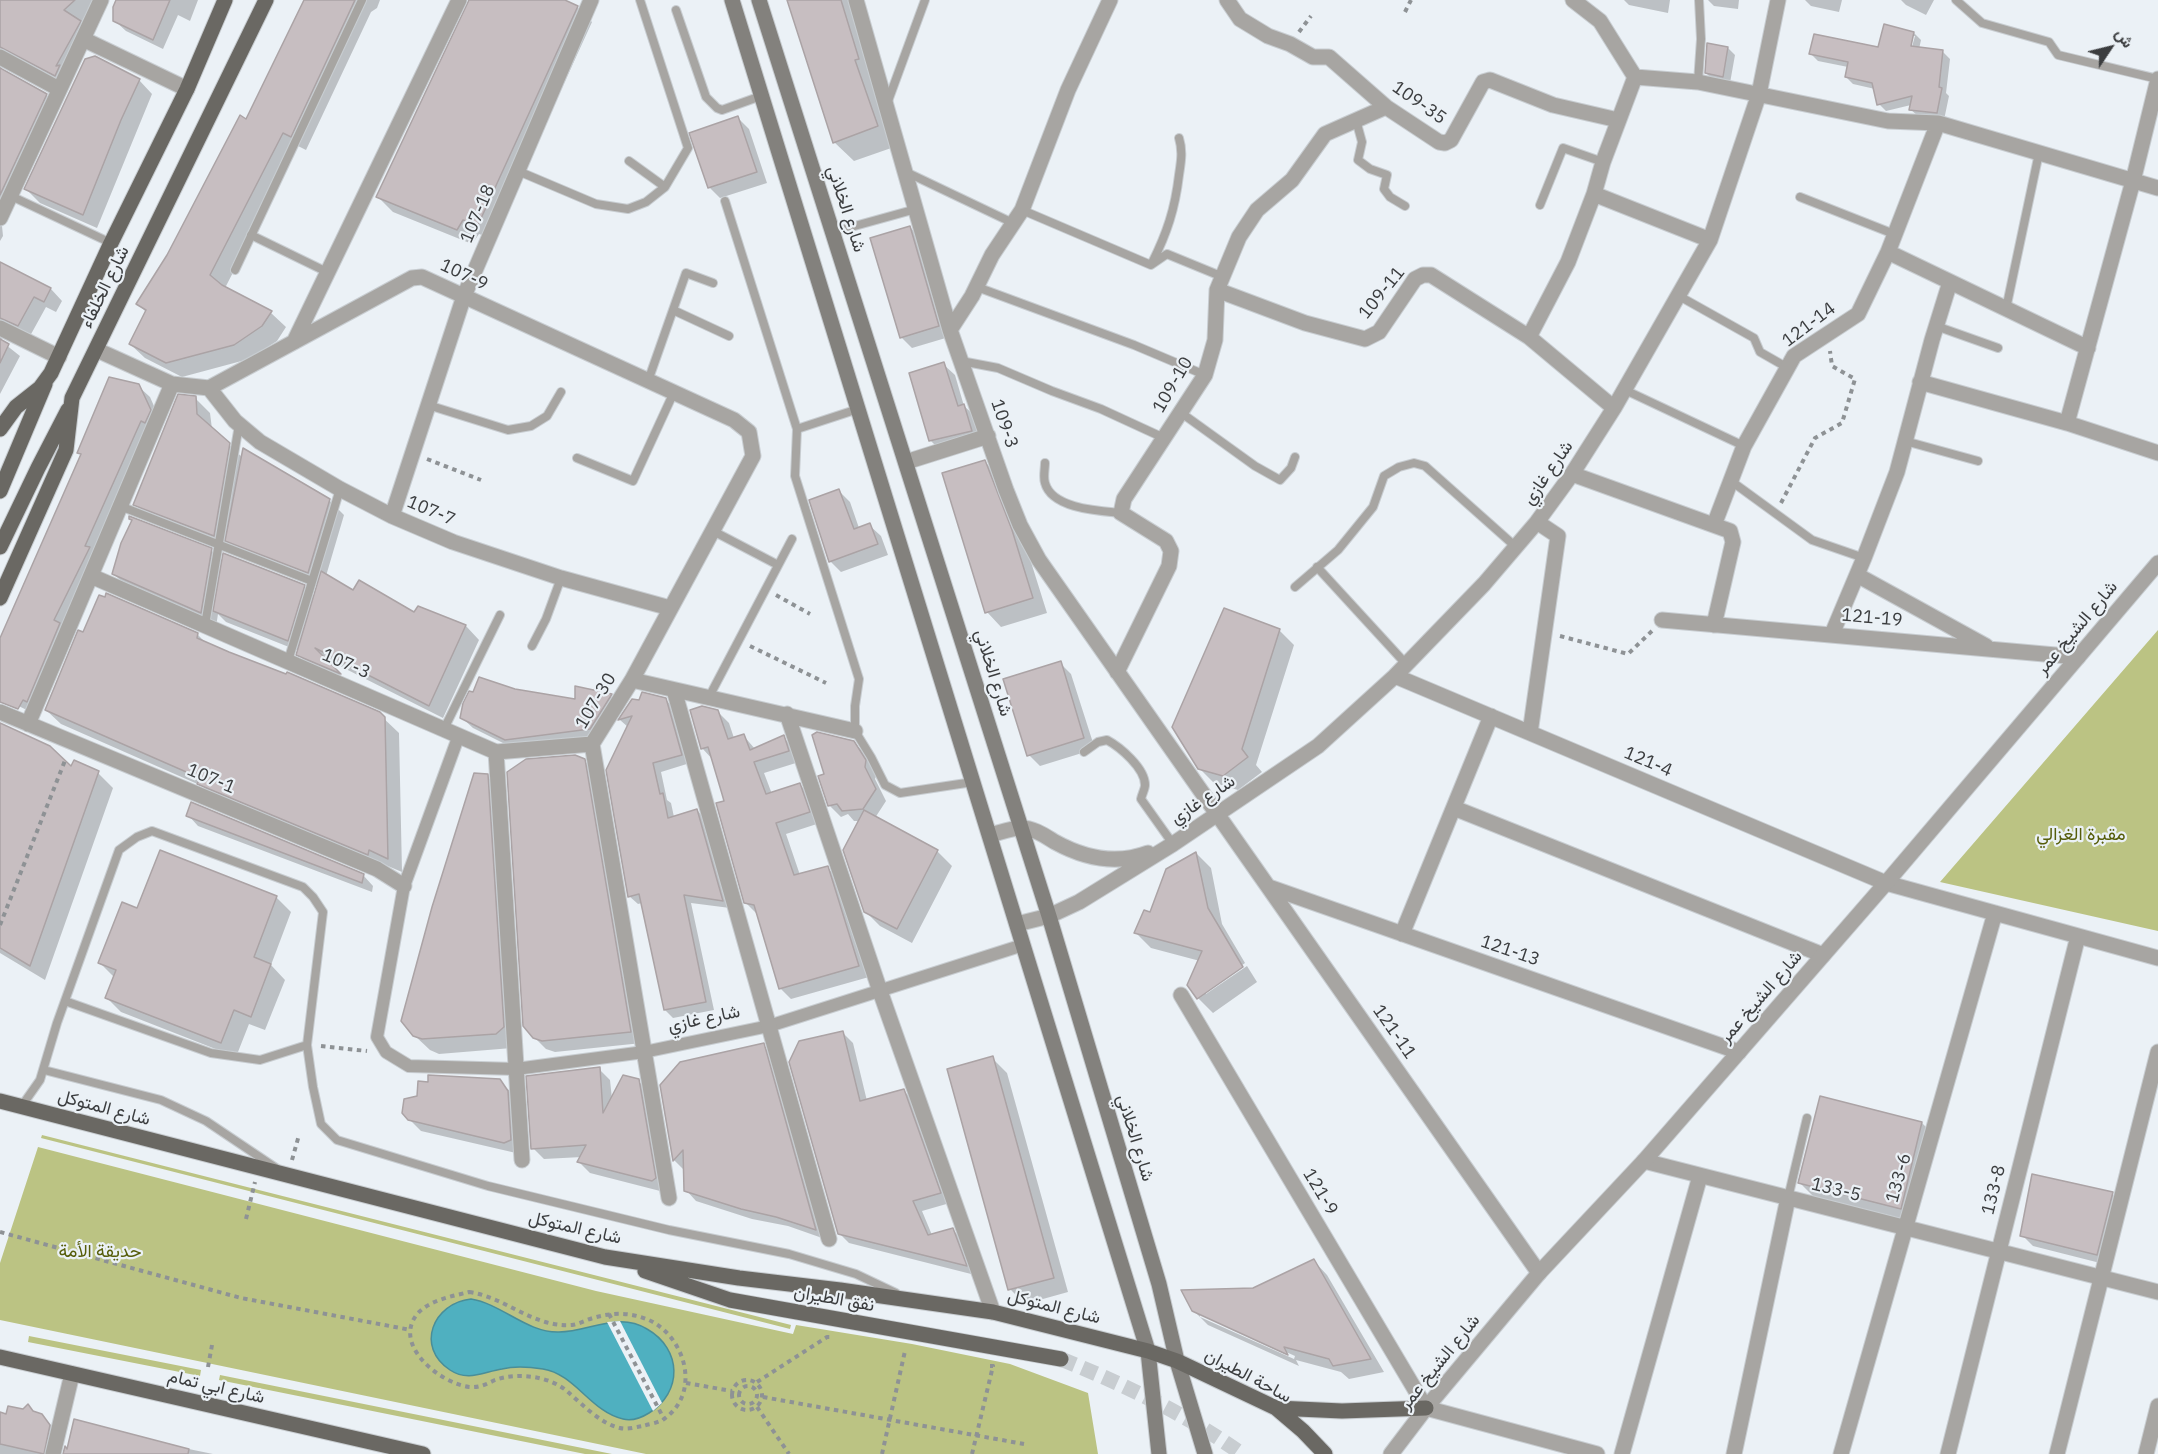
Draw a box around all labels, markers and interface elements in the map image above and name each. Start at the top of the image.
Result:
north arrow [2080,18,2140,78]
text: ش [2111,24,2138,51]
street label: 109-35 [1388,77,1450,129]
street label: شارع الخلاني [822,163,870,255]
street label: 107-18 [456,182,500,246]
street label: شارع الخلفاء [76,242,134,332]
street label: 107-9 [437,255,491,295]
street label: 109-11 [1354,262,1410,324]
street label: 121-14 [1778,298,1840,352]
street label: 109-10 [1148,353,1198,417]
street label: 109-3 [986,397,1022,451]
street label: شارع غازي [1518,437,1578,509]
street label: 107-7 [404,491,458,531]
street label: شارع الشيخ عمر [2032,577,2122,679]
street label: 121-19 [1841,605,1903,631]
street label: شارع الخلاني [970,627,1016,719]
street label: 107-3 [319,644,373,684]
street label: 107-30 [571,669,621,733]
street label: 121-4 [1621,742,1675,782]
street label: 107-1 [184,759,238,799]
street label: شارع غازي [1167,771,1239,829]
park label: مقبرة الغزالي [2036,824,2126,846]
street label: 121-13 [1478,931,1542,971]
street label: شارع الشيخ عمر [1715,946,1807,1048]
street label: شارع غازي [666,1001,742,1037]
street label: 121-11 [1368,1001,1420,1063]
street label: شارع المتوكل [55,1085,153,1131]
street label: شارع الخلاني [1112,1092,1158,1184]
street label: 133-6 [1882,1151,1916,1205]
street label: 133-8 [1977,1163,2011,1217]
street label: 121-9 [1298,1165,1342,1219]
street label: 133-5 [1809,1173,1863,1207]
street label: شارع المتوكل [526,1207,624,1249]
park label: حديقة الأمة [58,1241,142,1263]
street label: نفق الطيران [792,1281,876,1317]
street label: شارع المتوكل [1005,1285,1103,1329]
street label: شارع الشيخ عمر [1395,1310,1485,1414]
street label: ساحة الطيران [1201,1344,1295,1408]
street label: شارع ابي تمام [165,1365,267,1409]

